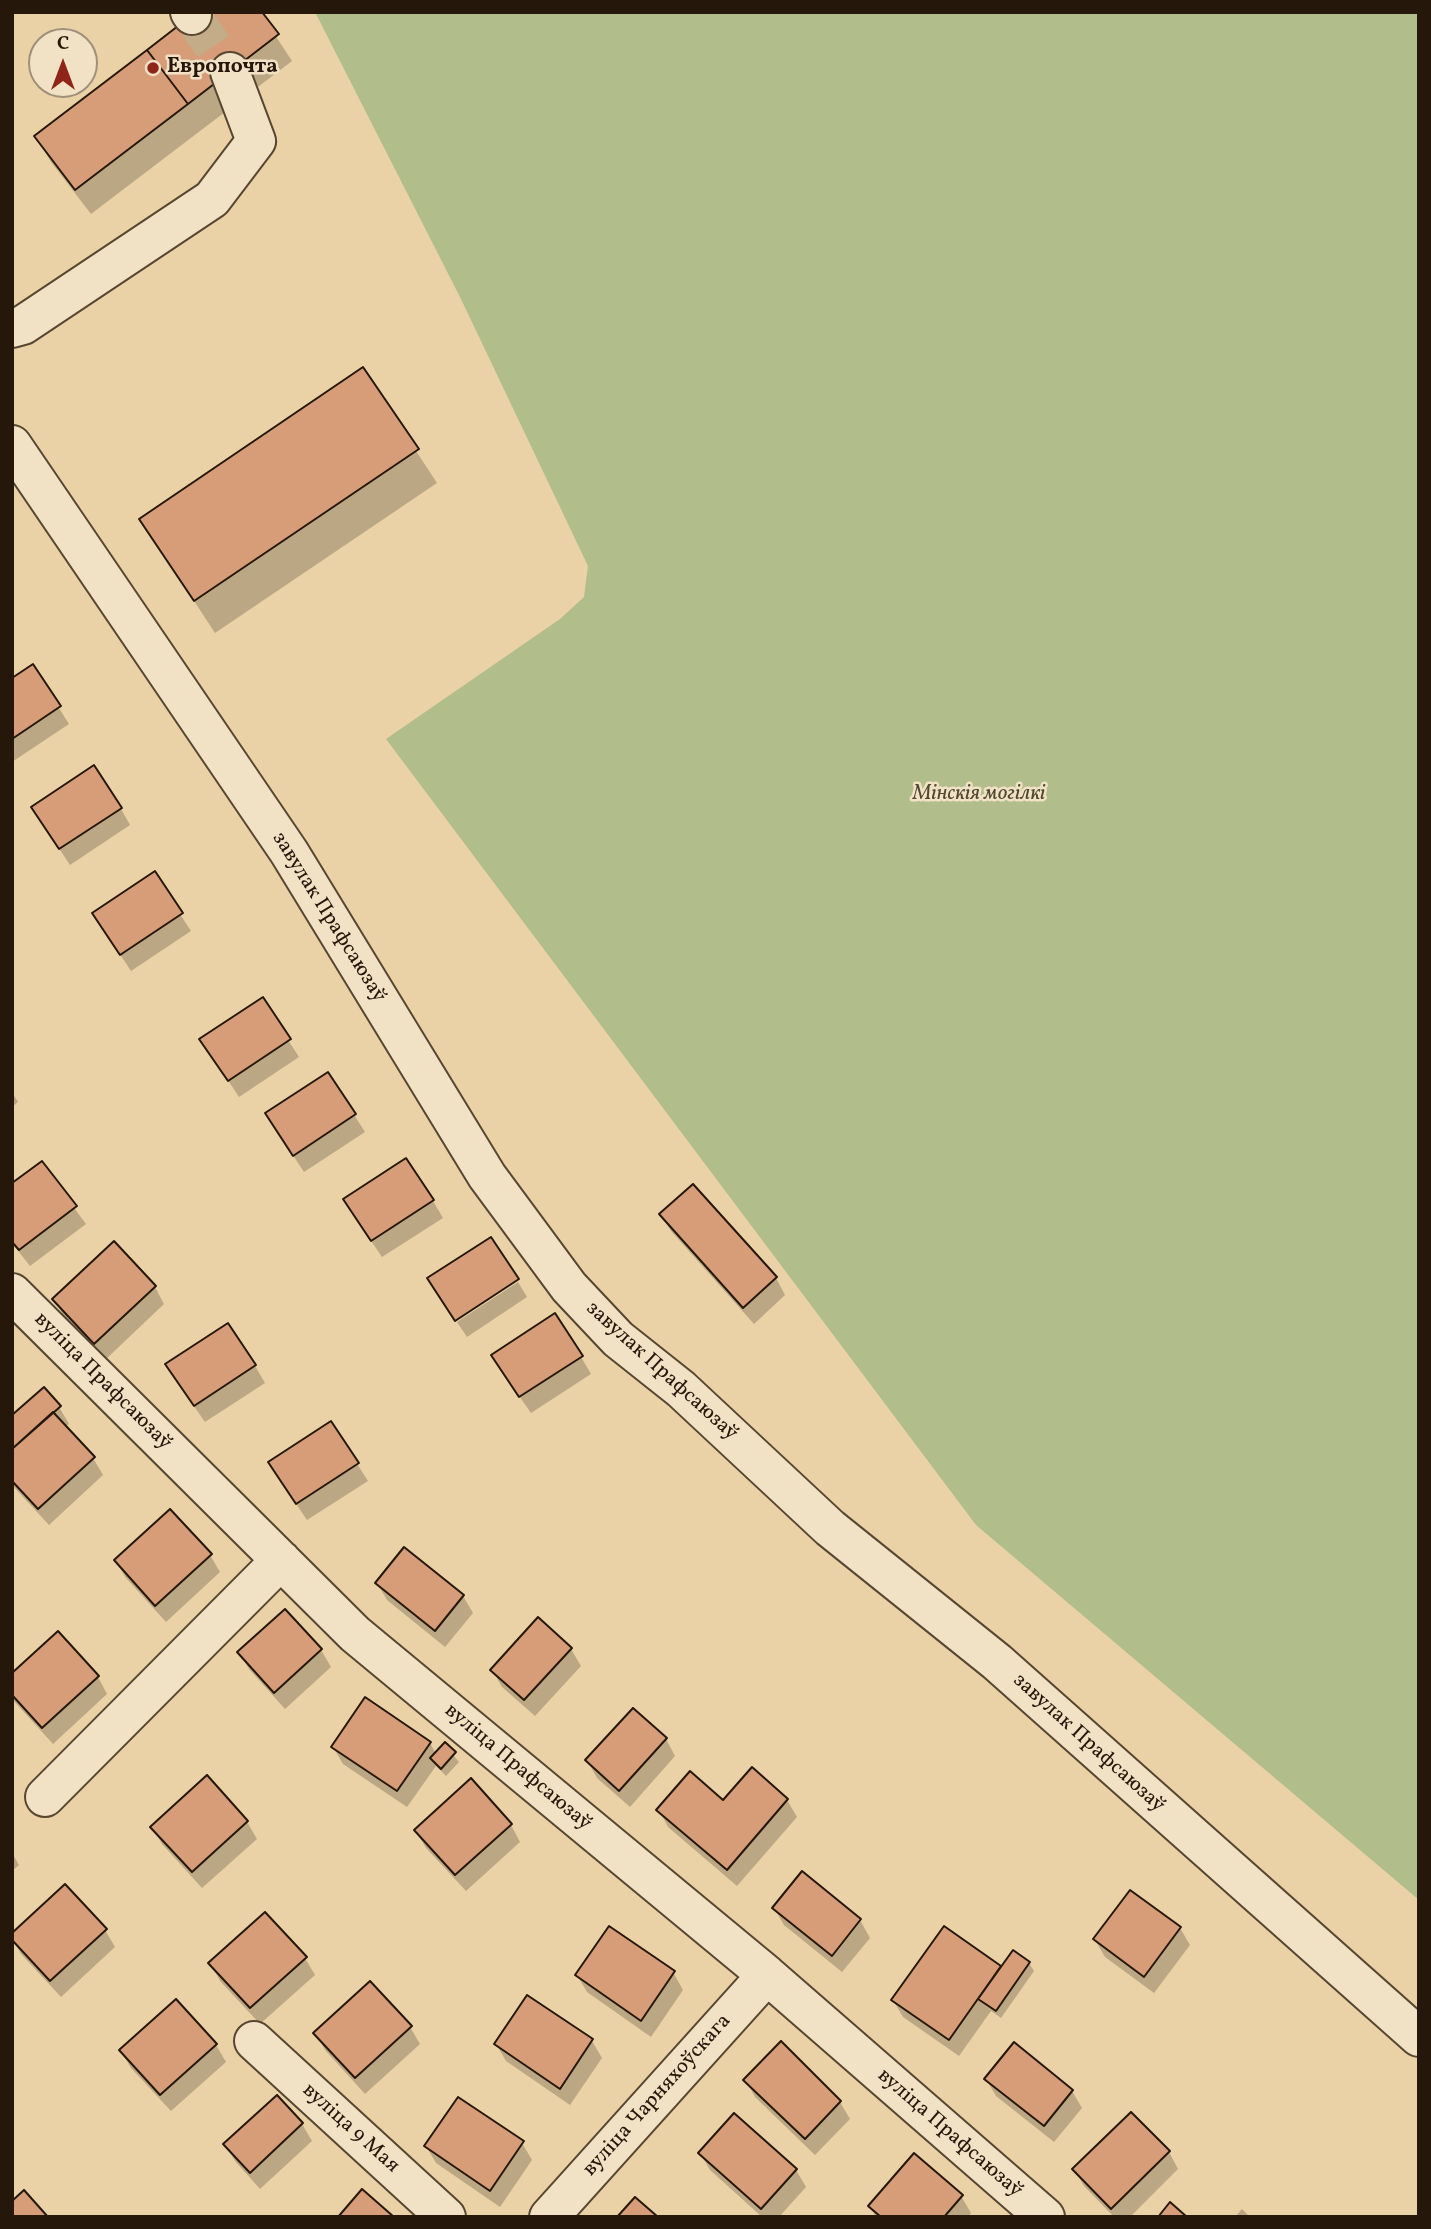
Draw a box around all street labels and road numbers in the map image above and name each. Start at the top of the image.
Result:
street label: завулак Прафсаюзаў [265,828,391,1008]
street label: завулак Прафсаюзаў [580,1297,742,1447]
street label: вуліца Прафсаюзаў [28,1308,176,1456]
street label: завулак Прафсаюзаў [1007,1669,1169,1819]
street label: вуліца Прафсаюзаў [438,1699,596,1837]
street label: вуліца Чарняхоўскага [579,2010,737,2182]
street label: вуліца Прафсаюзаў [871,2064,1027,2204]
street label: вуліца 9 Мая [296,2079,404,2179]

